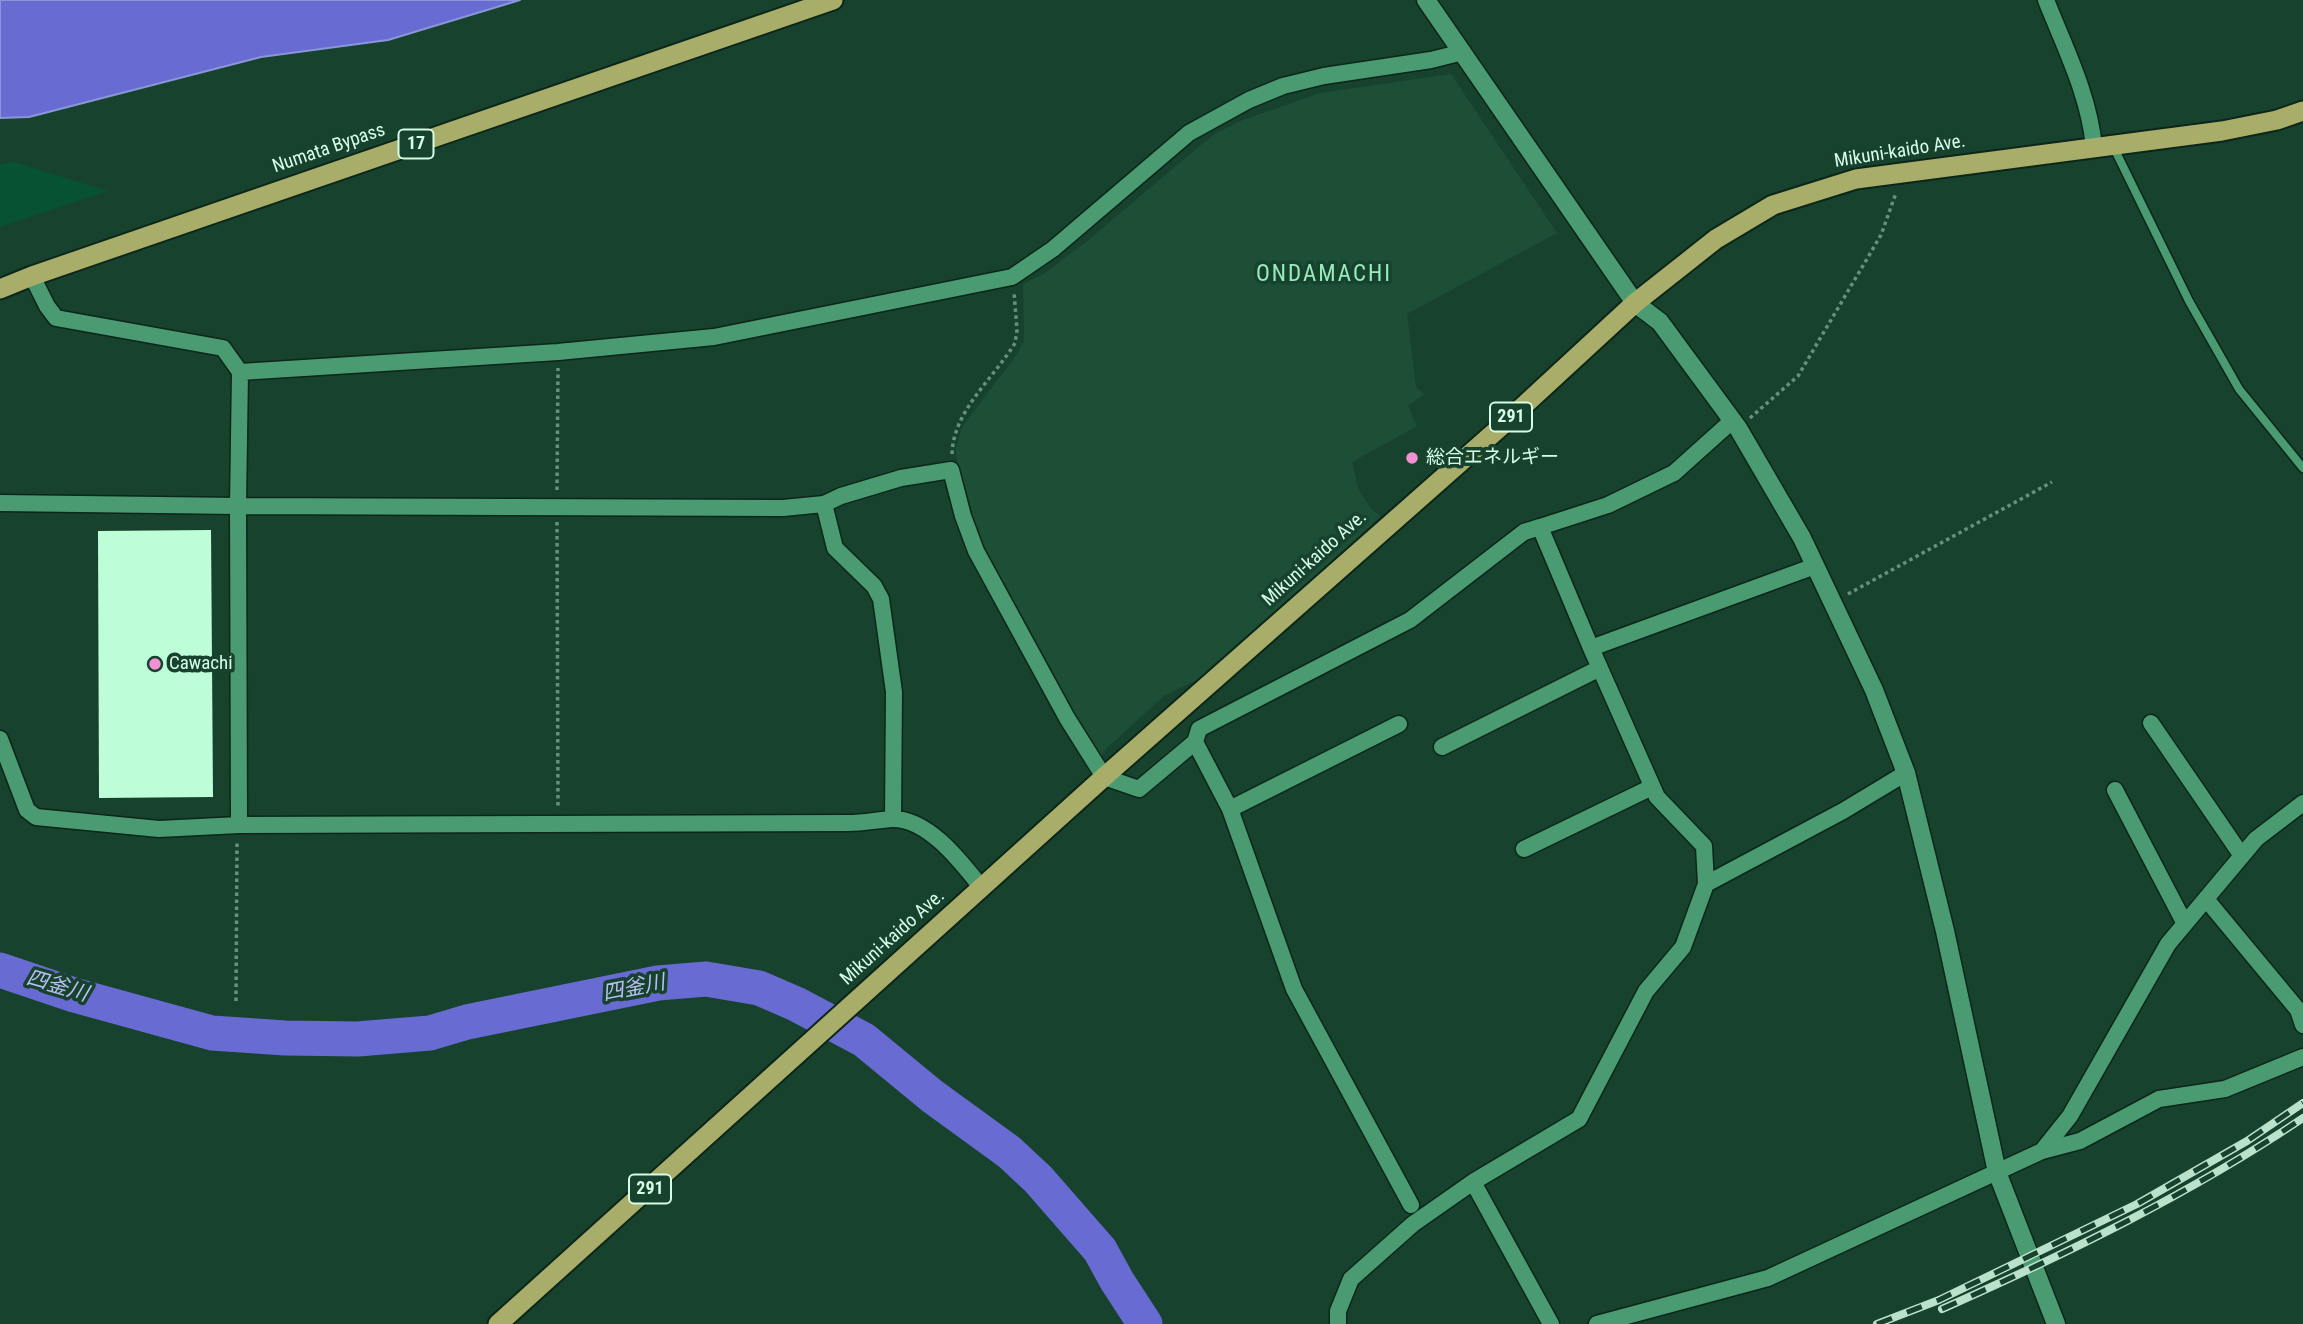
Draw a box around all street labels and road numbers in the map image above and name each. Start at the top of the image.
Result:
street label: Numata Bypass [270,119,388,179]
road number: 17 [398,130,434,159]
street label: Mikuni-kaido Ave. [1833,130,1967,174]
road number: 291 [1490,402,1532,432]
street label: Mikuni-kaido Ave. [1258,506,1372,612]
street label: Mikuni-kaido Ave. [836,885,950,991]
road number: 291 [629,1174,671,1204]

